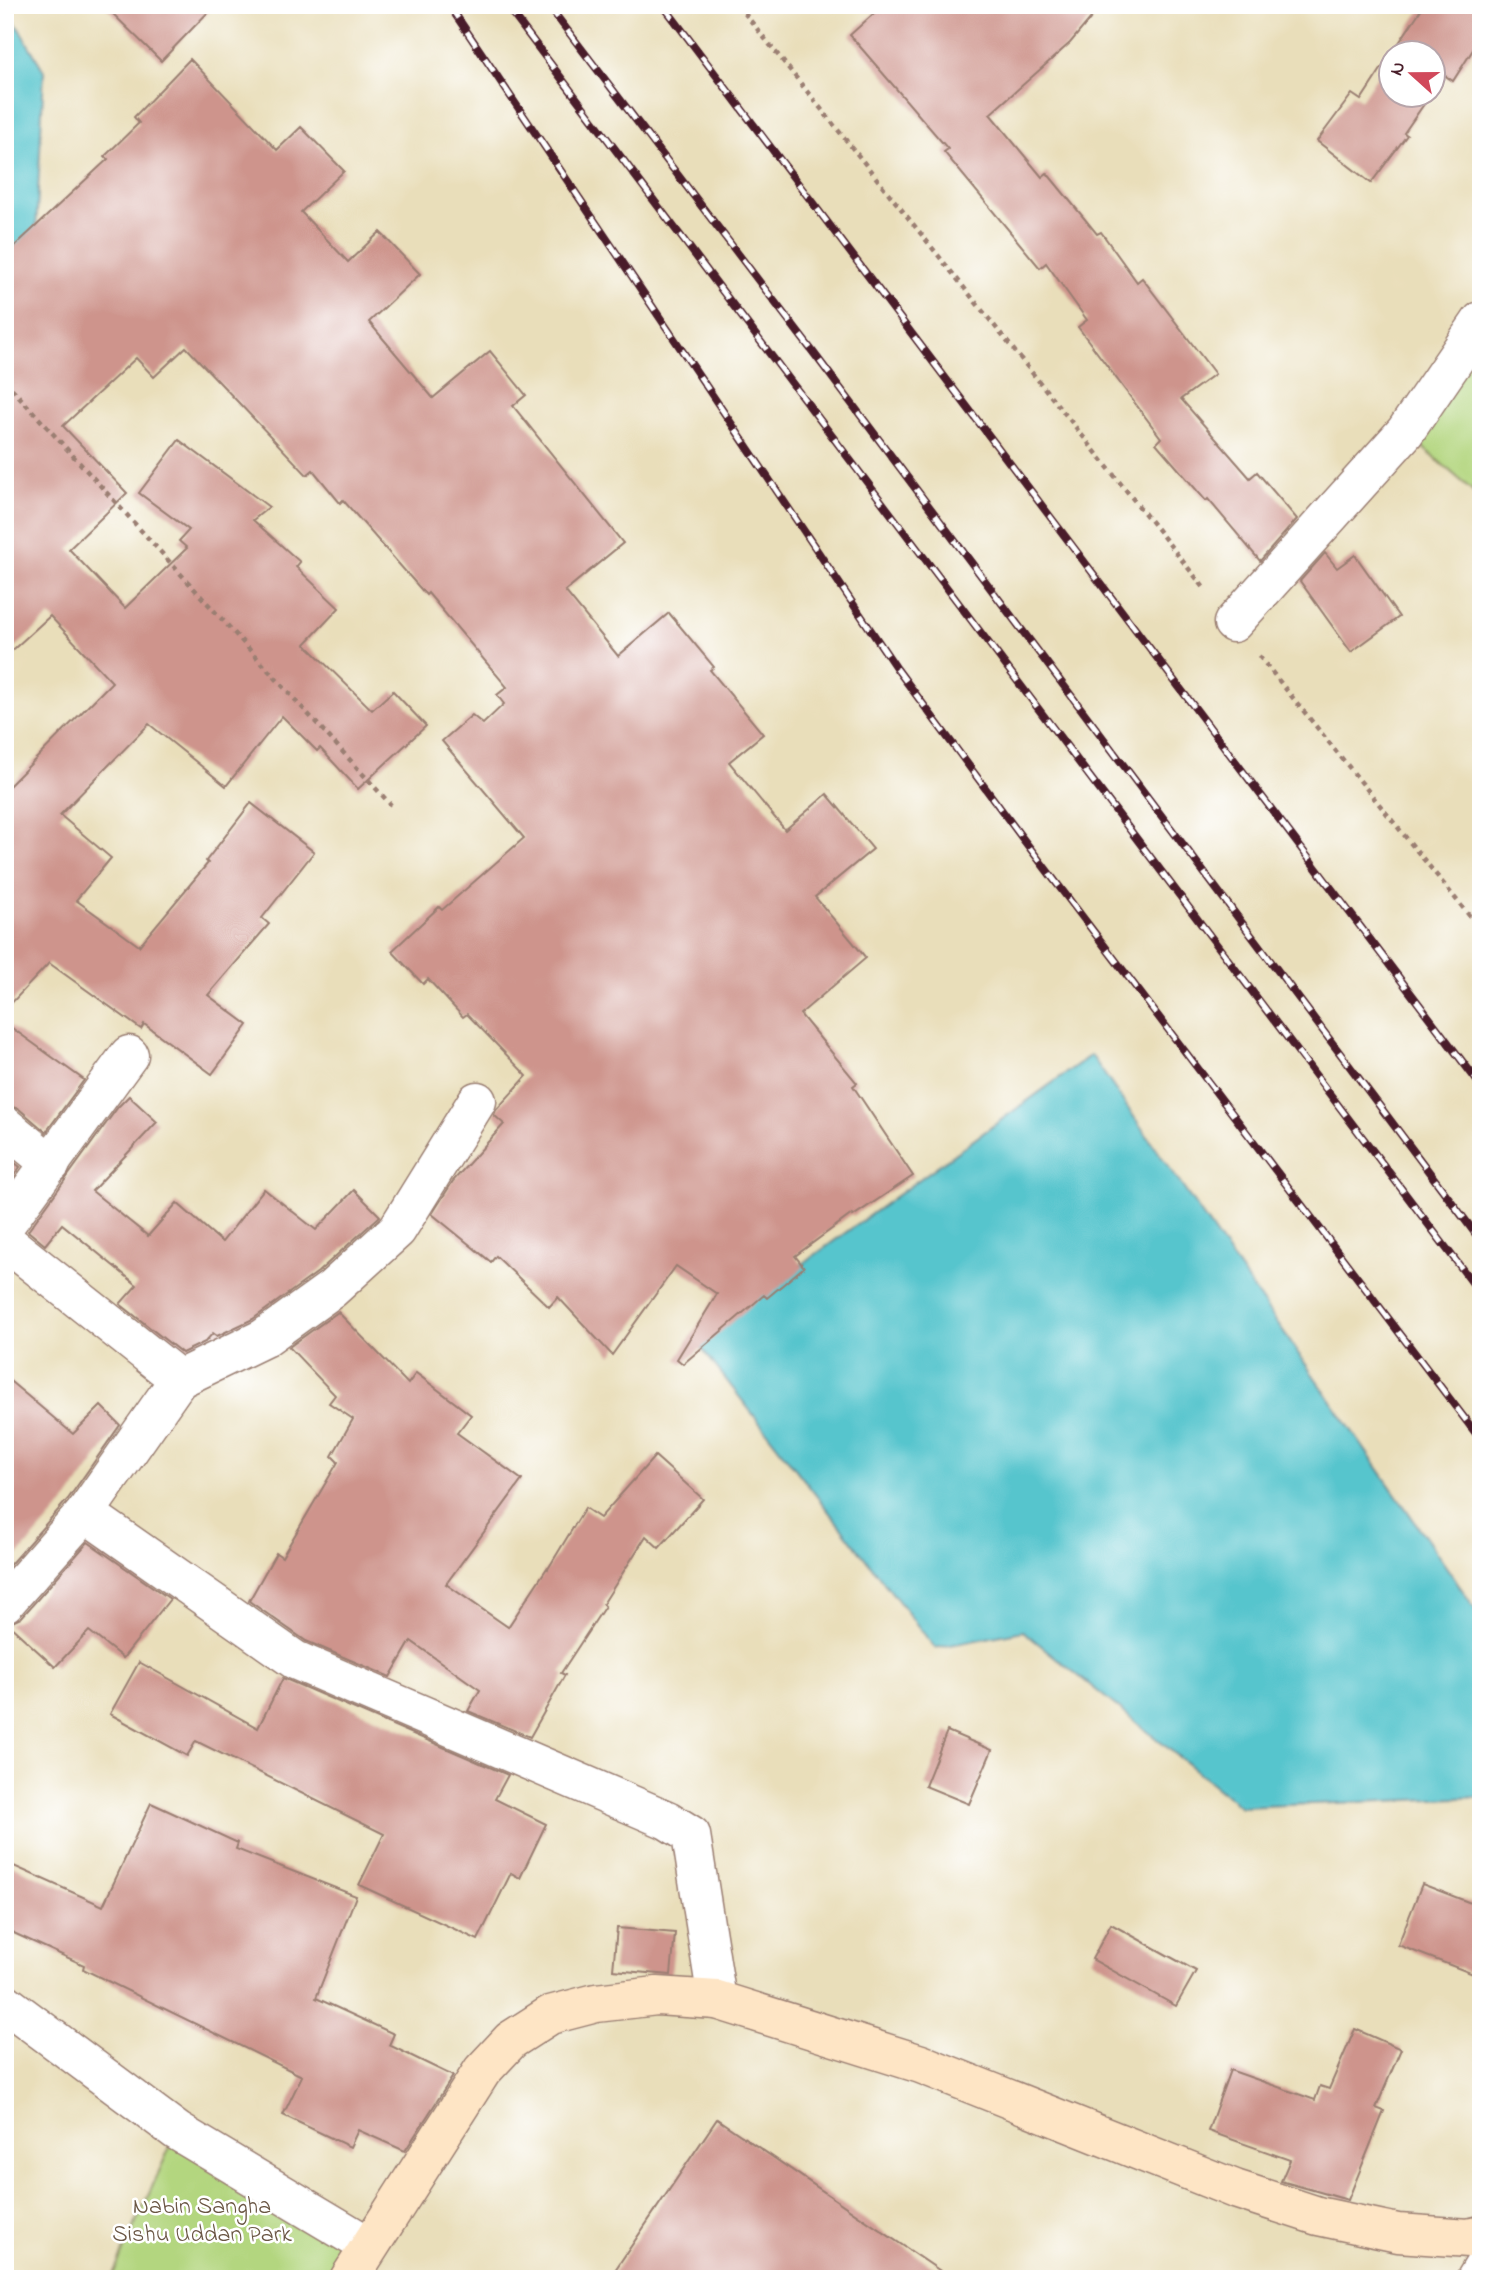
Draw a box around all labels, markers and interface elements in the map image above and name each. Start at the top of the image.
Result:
north arrow [1378,38,1448,108]
text: N [1384,58,1413,80]
park label: Nabin Sangha Sishu Uddan Park [112,2190,292,2253]

